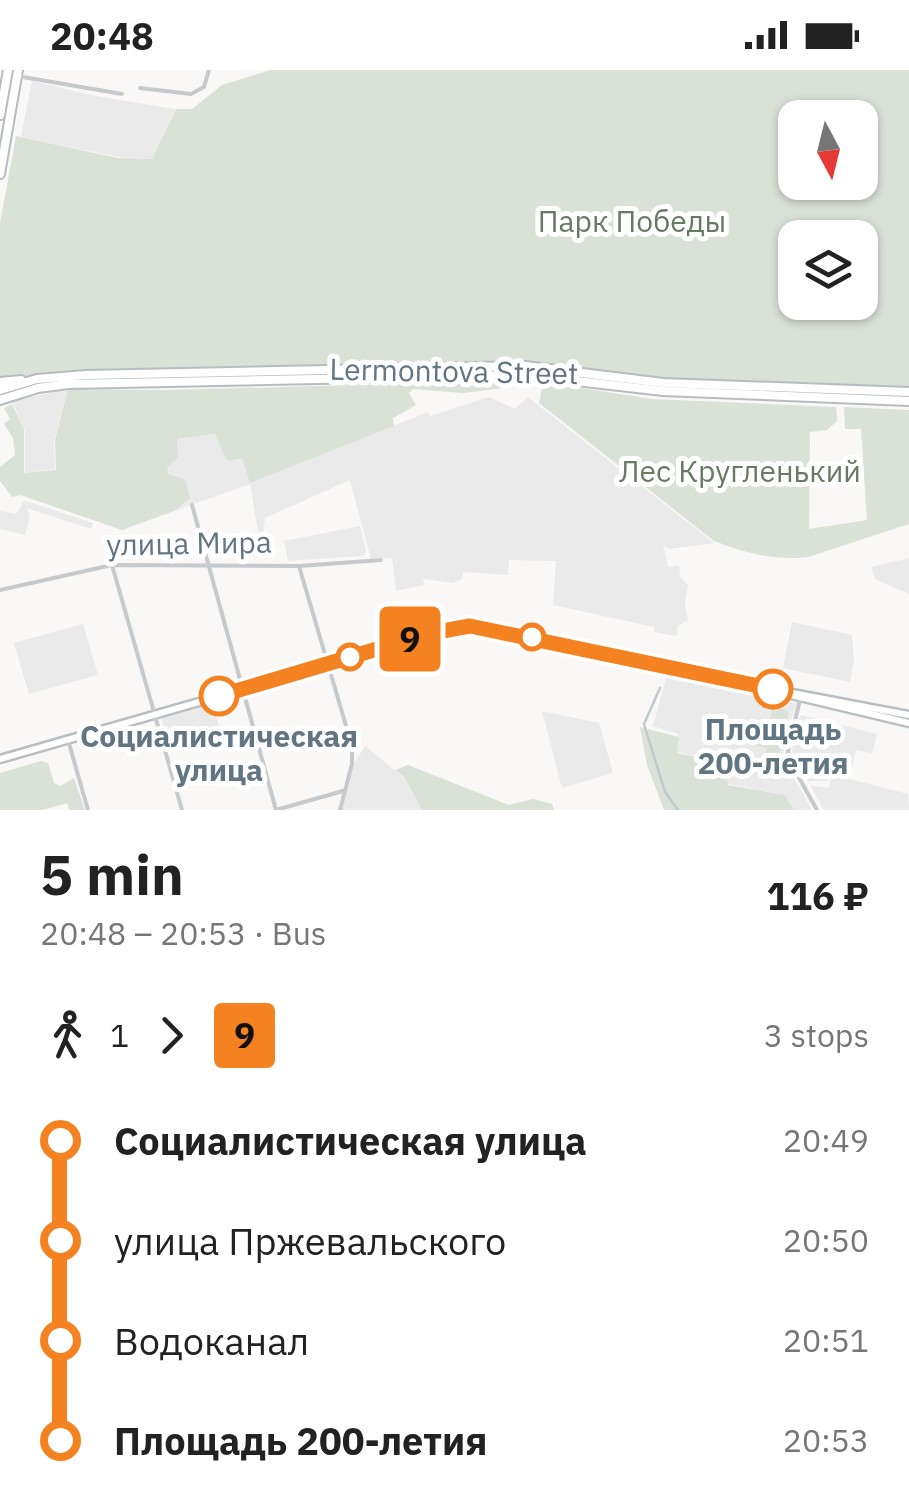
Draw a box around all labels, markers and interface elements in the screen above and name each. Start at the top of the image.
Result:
text: 20:48 [50,11,154,60]
north arrow [778,100,878,200]
map controls [778,100,878,320]
park label: Парк Победы [538,201,726,240]
button: layers [778,220,878,320]
street label: Lermontova Street [329,349,579,392]
park label: Лес Кругленький [619,451,861,490]
street label: улица Мира [106,522,272,563]
line badge: 9 [378,606,442,672]
text: 9 [399,616,421,662]
unlabelled marker [519,624,545,650]
unlabelled marker [337,644,363,670]
marker: Площадь 200-летия [754,670,792,708]
marker: Социалистическая улица [200,677,238,715]
place label: Площадь 200-летия [697,709,849,782]
place label: Социалистическая улица [80,716,358,789]
text: 5 min [40,839,184,910]
text: 116 ₽ [767,871,869,920]
text: 20:48 – 20:53 · Bus [40,912,326,954]
icon: walk [40,1008,95,1063]
icon: forward [144,1008,199,1063]
text: 9 [234,1012,255,1058]
text: 1 [110,1014,129,1056]
text: 3 stops [764,1014,869,1056]
text: Социалистическая улица [114,1116,587,1165]
text: 20:49 [783,1119,869,1161]
text: улица Пржевальского [114,1216,506,1265]
text: 20:50 [783,1219,869,1261]
text: Водоканал [114,1316,309,1365]
text: 20:51 [783,1319,869,1361]
text: Площадь 200-летия [114,1416,487,1465]
text: 20:53 [783,1419,869,1461]

